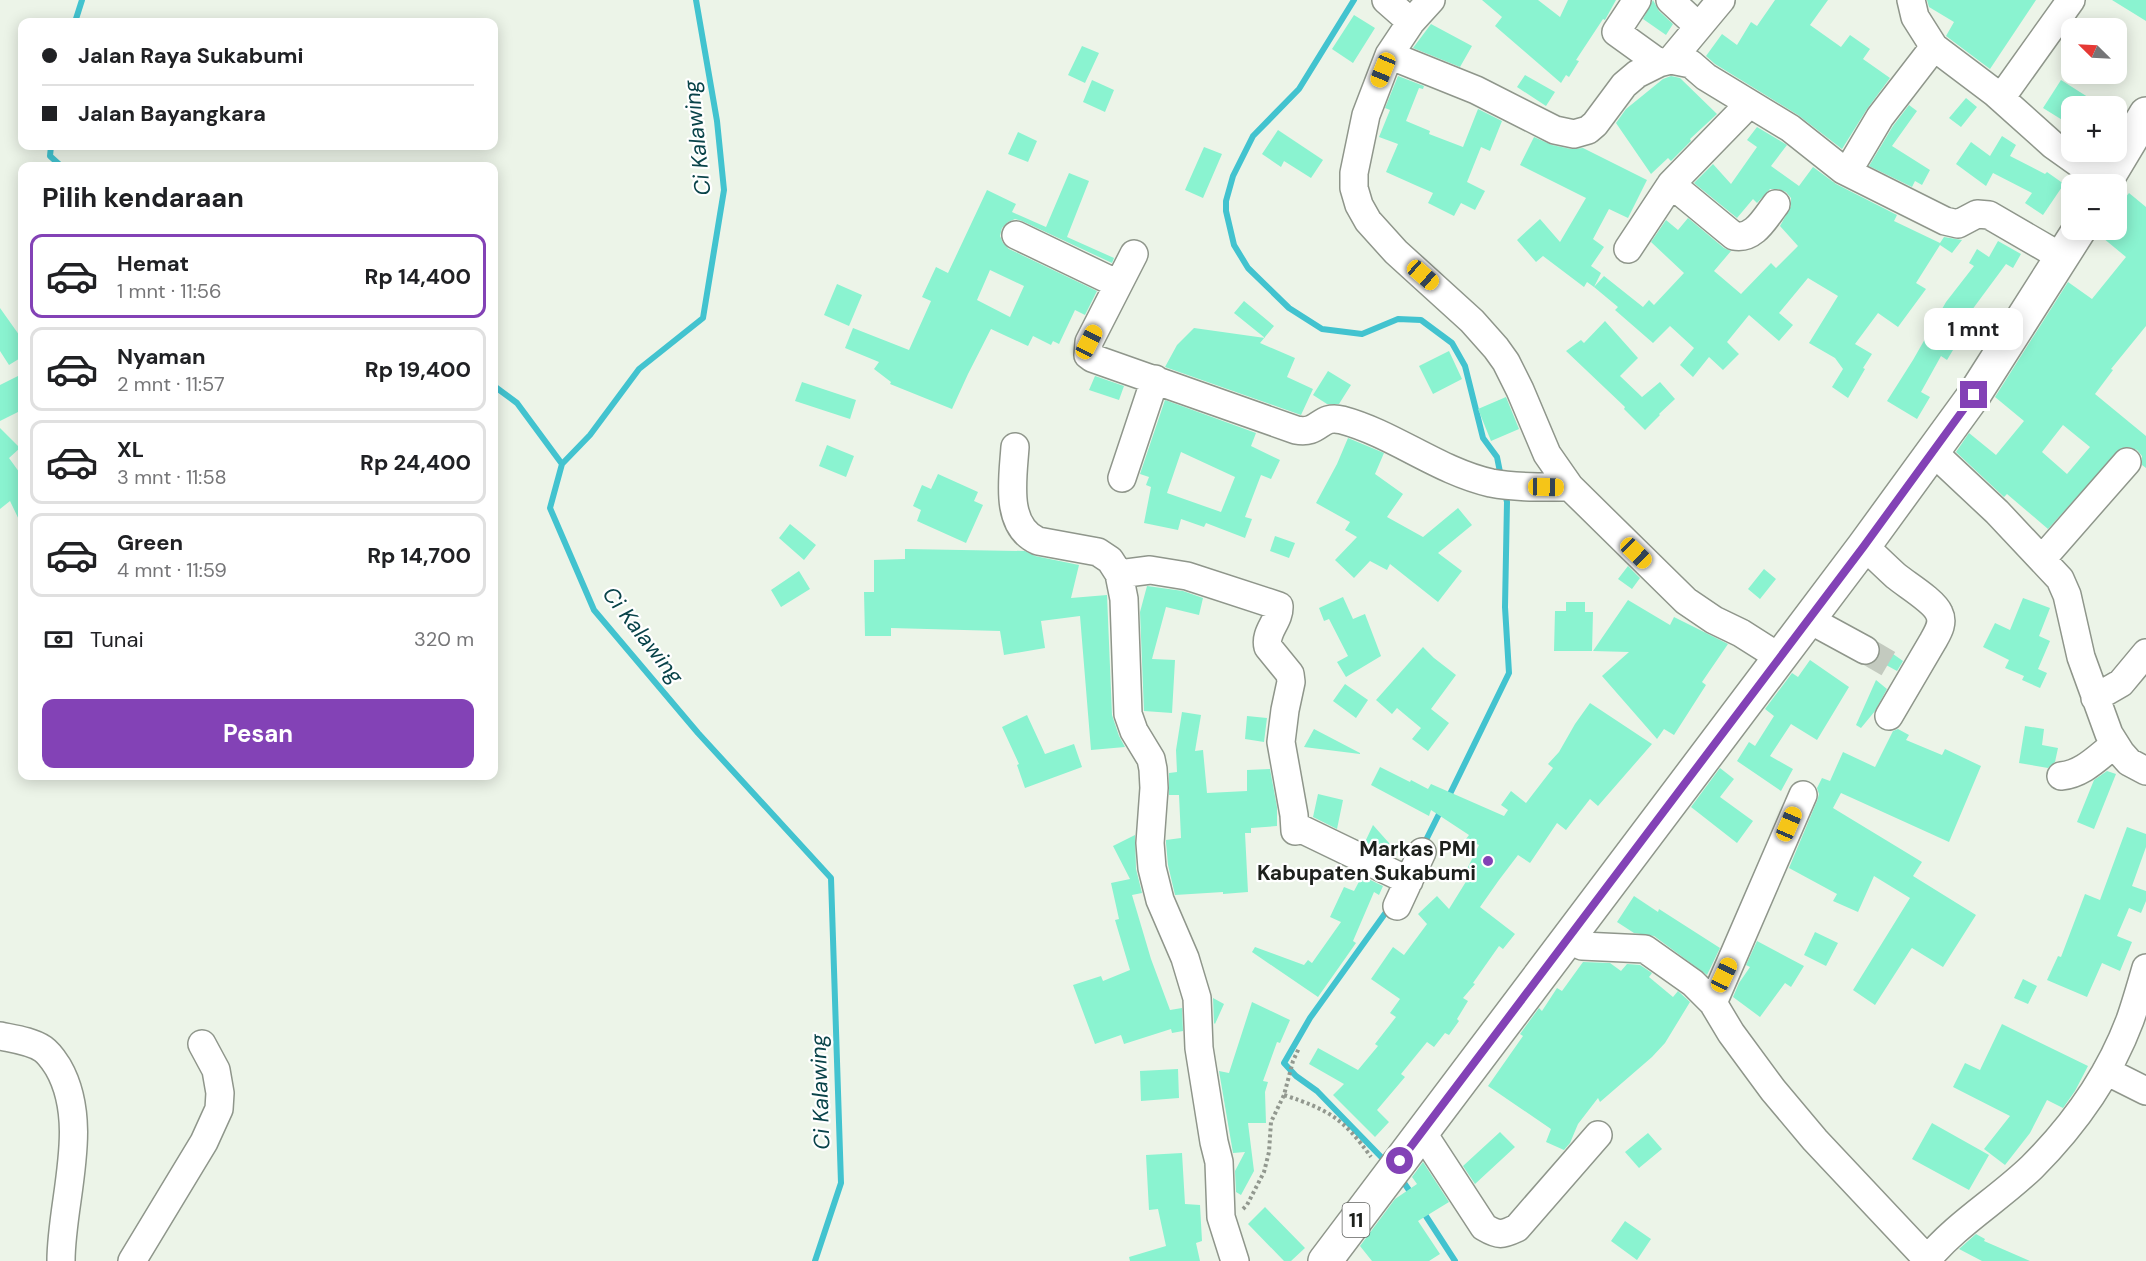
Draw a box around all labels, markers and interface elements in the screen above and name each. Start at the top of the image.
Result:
north arrow [2061,18,2127,84]
map controls [2061,18,2127,240]
text: Jalan Raya Sukabumi [78,41,303,70]
car [1368,50,1398,90]
water label: Ci Kalawing [676,78,717,197]
button: + [2061,96,2127,162]
text: Jalan Bayangkara [78,99,266,128]
button: − [2061,174,2127,240]
text: Pilih kendaraan [42,180,244,215]
icon: car [45,249,99,303]
text: Hemat [117,249,189,278]
car [1404,256,1442,294]
text: Rp 14,400 [365,262,471,291]
text: 1 mnt · 11:56 [117,278,222,304]
callout: 1 mnt [1924,308,2024,350]
text: 1 mnt [1948,316,1999,342]
car [1073,322,1105,362]
icon: car [45,342,99,396]
text: Nyaman [117,342,206,371]
text: Rp 19,400 [365,355,471,384]
text: 2 mnt · 11:57 [117,371,225,397]
route end [1960,381,1987,408]
icon: car [45,435,99,489]
text: XL [117,435,144,464]
text: Rp 24,400 [360,448,471,477]
text: 3 mnt · 11:58 [117,464,227,490]
car [1528,478,1564,496]
icon: car [45,528,99,582]
text: Green [117,528,183,557]
car [1617,534,1655,572]
text: Rp 14,700 [367,541,471,570]
text: 4 mnt · 11:59 [117,557,227,583]
water label: Ci Kalawing [596,580,691,690]
icon: cash [42,623,75,656]
text: Tunai [90,625,144,654]
text: 320 m [414,626,474,652]
button: Pesan [42,699,474,768]
car [1774,804,1804,844]
place label: Markas PMI Kabupaten Sukabumi [1257,835,1476,887]
marker: Markas PMI Kabupaten Sukabumi [1481,854,1495,868]
car [1708,955,1740,995]
water label: Ci Kalawing [803,1033,837,1150]
route start [1386,1147,1413,1174]
road number: 11 [1342,1203,1370,1237]

